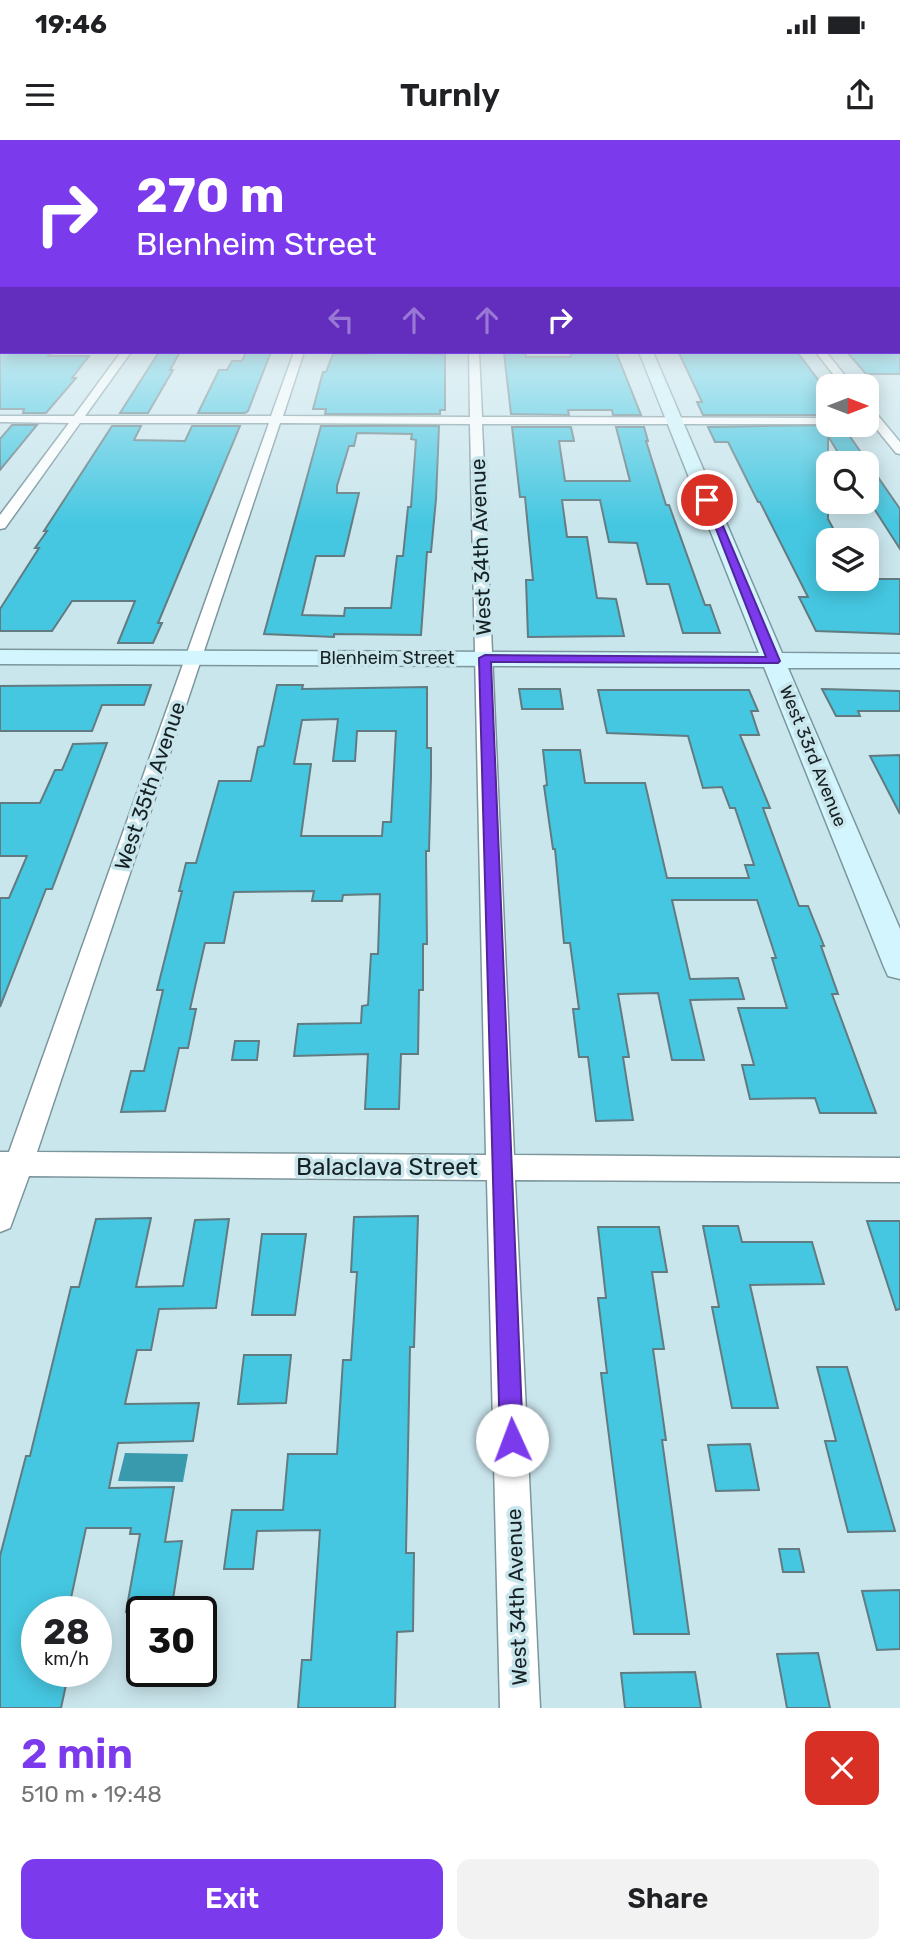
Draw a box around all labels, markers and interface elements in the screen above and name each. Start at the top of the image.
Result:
text: 19:46 [35,9,107,40]
icon: menu [21,76,59,114]
text: Turnly [400,76,500,114]
icon: share [841,76,879,114]
text: 270 m [136,166,285,224]
icon: right [21,168,112,259]
text: Blenheim Street [136,225,376,263]
icon: left [322,301,360,339]
icon: ahead [395,301,433,339]
icon: ahead [468,301,506,339]
icon: right [541,301,579,339]
north arrow [816,374,878,438]
map controls [816,374,879,591]
button: search [816,451,879,514]
street label: West 34th Avenue [465,458,496,636]
pin [677,470,737,530]
icon: arrive [688,481,726,519]
button: layers [816,528,879,591]
street label: Blenheim Street [319,647,455,669]
street label: West 33rd Avenue [775,682,851,830]
street label: West 35th Avenue [109,698,190,873]
street label: Balaclava Street [296,1153,478,1181]
position arrow [475,1403,549,1477]
street label: West 34th Avenue [501,1508,532,1686]
speed limit sign: 30 [126,1596,217,1687]
text: 28 [43,1611,90,1653]
text: km/h [44,1648,89,1670]
text: 2 min [21,1729,133,1779]
button: close [805,1731,879,1805]
text: 510 m · 19:48 [21,1780,162,1808]
button: Exit [21,1859,443,1939]
button: Share [457,1859,879,1939]

